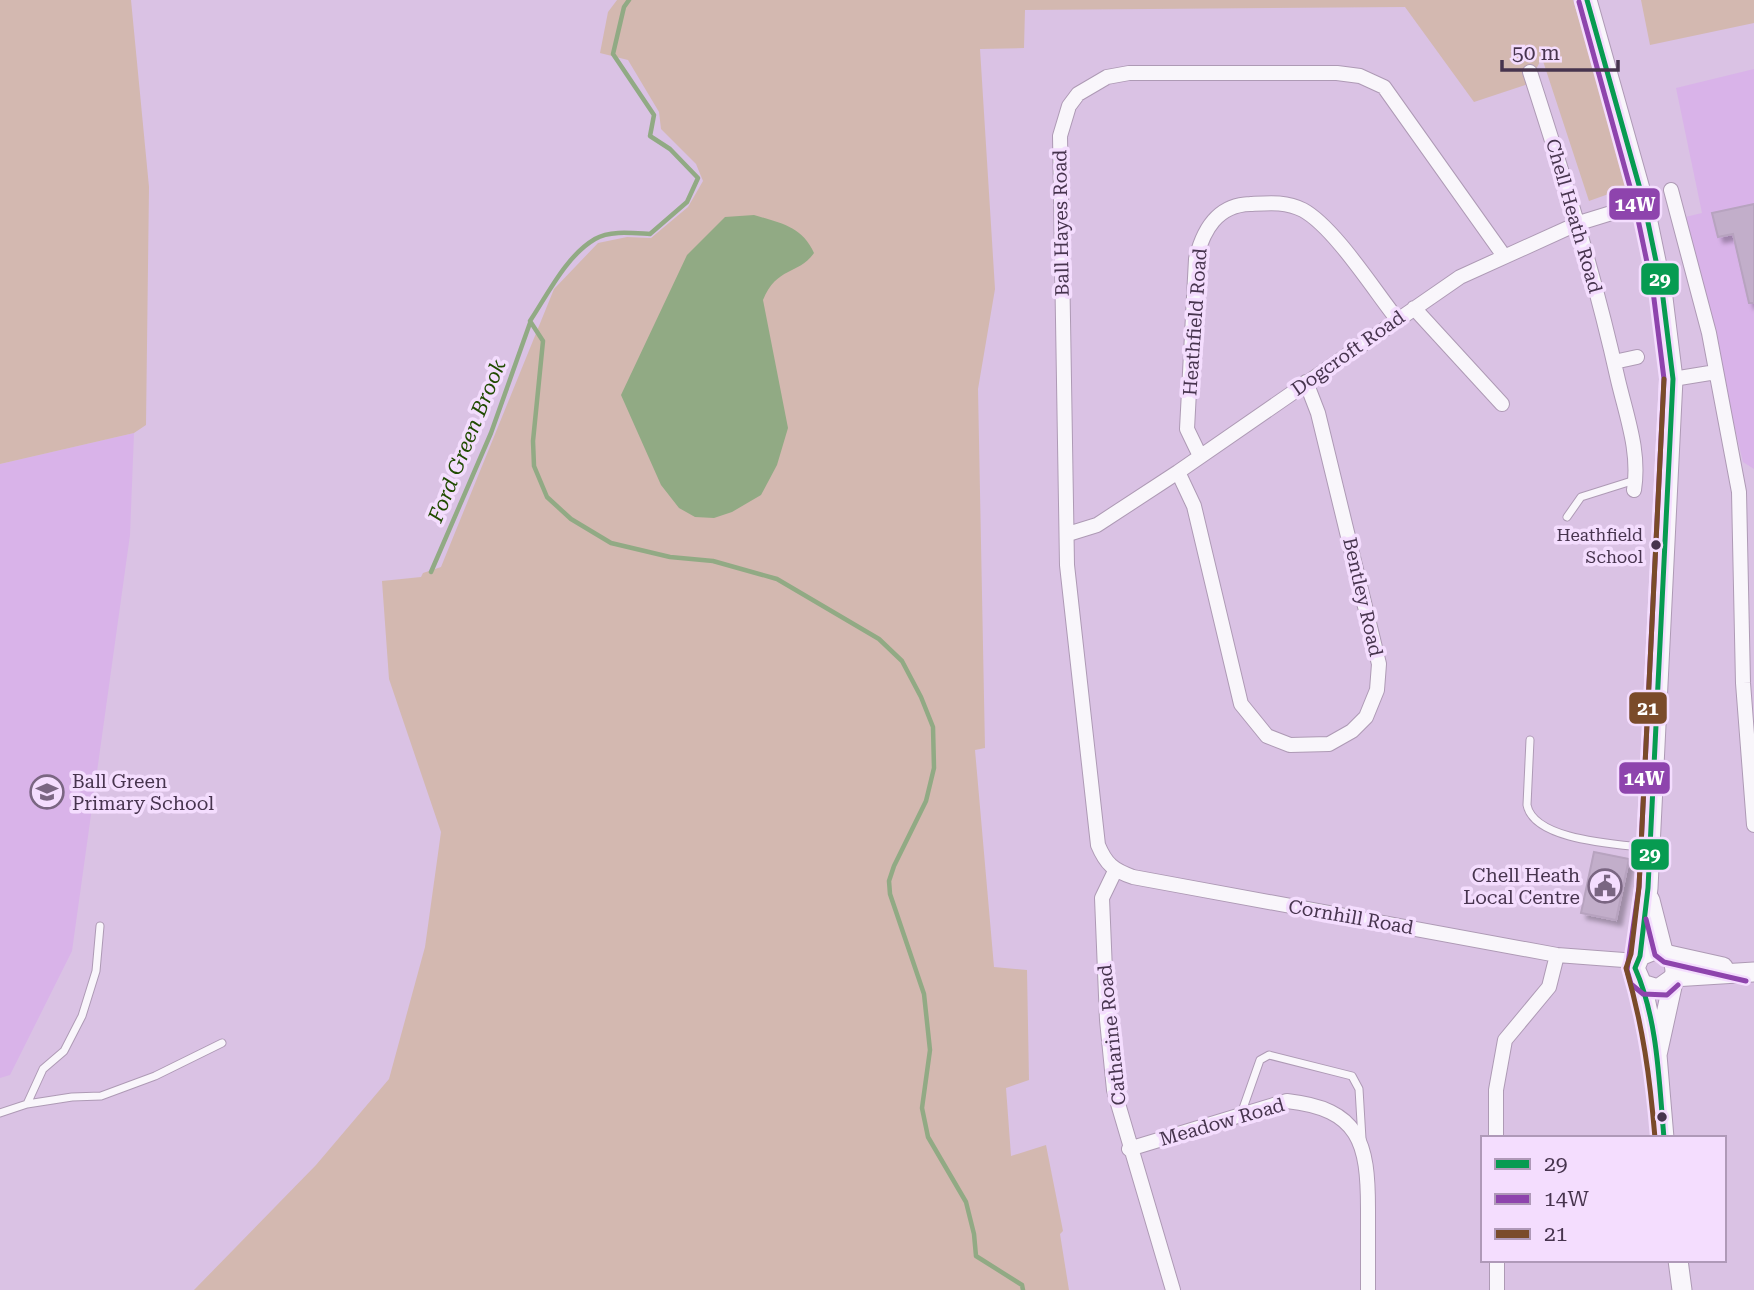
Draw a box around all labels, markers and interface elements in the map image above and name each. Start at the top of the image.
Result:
scale bar [1502,28,1618,72]
text: 50 m [1512,41,1560,65]
street label: Chell Heath Road [1541,136,1607,296]
street label: Ball Hayes Road [1048,149,1074,297]
line badge: 14W [1608,187,1661,221]
text: 14W [1615,193,1656,216]
street label: Heathfield Road [1178,247,1212,397]
line badge: 29 [1640,262,1680,296]
text: 29 [1649,268,1671,291]
street label: Dogcroft Road [1287,305,1409,401]
water label: Ford Green Brook [423,356,511,527]
place label: Heathfield School [1557,525,1643,567]
street label: Bentley Road [1338,535,1388,659]
marker: Heathfield School [1649,538,1663,552]
line badge: 21 [1628,691,1668,725]
text: 21 [1637,697,1659,720]
line badge: 14W [1618,761,1671,795]
text: 14W [1624,767,1665,790]
place label: Ball Green Primary School [72,770,214,815]
school or university icon: Ball Green Primary School [28,773,66,811]
line badge: 29 [1630,838,1670,871]
text: 29 [1639,843,1661,866]
place label: Chell Heath Local Centre [1463,864,1580,909]
public building icon: Chell Heath Local Centre [1586,867,1624,905]
street label: Cornhill Road [1287,895,1415,939]
street label: Catharine Road [1093,963,1131,1107]
street label: Meadow Road [1157,1093,1287,1151]
unlabelled marker [1655,1110,1669,1124]
legend [1481,1136,1726,1262]
text: 29 [1544,1152,1568,1176]
text: 14W [1544,1187,1590,1211]
text: 21 [1544,1222,1568,1246]

